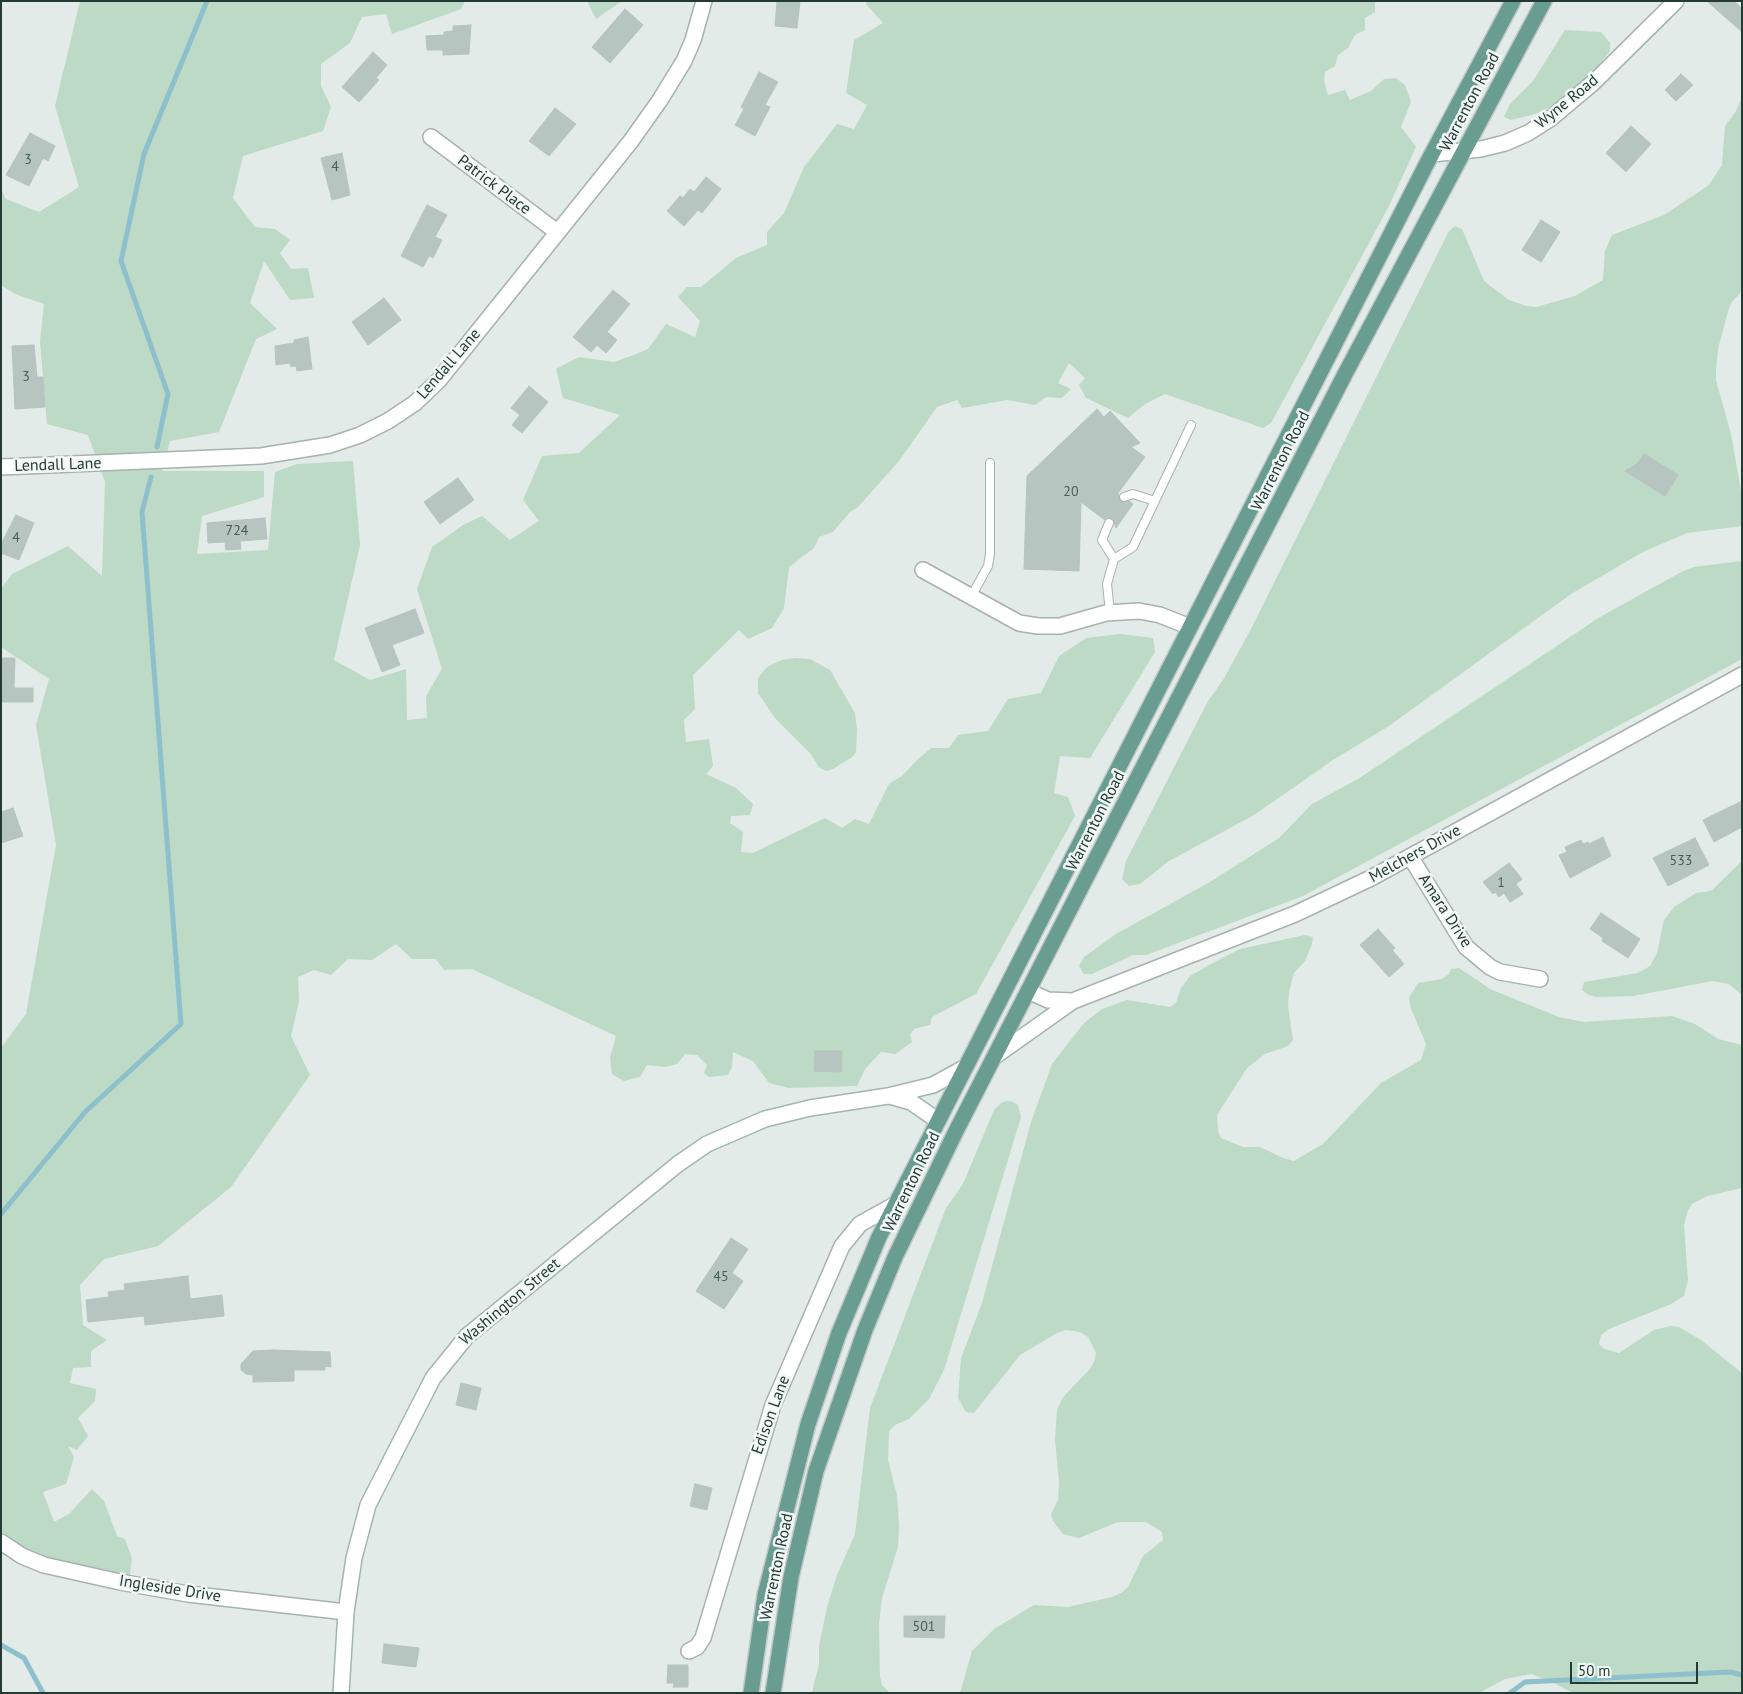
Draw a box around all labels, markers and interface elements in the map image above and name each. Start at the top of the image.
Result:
street label: Warrenton Road [1436,49,1504,155]
street label: Wyne Road [1532,71,1602,133]
street label: Patrick Place [453,151,535,219]
house number: 3 [24,152,32,168]
house number: 4 [331,159,339,175]
street label: Lendall Lane [413,325,485,403]
house number: 3 [22,369,30,385]
street label: Warrenton Road [1248,408,1314,514]
street label: Lendall Lane [14,454,102,476]
house number: 20 [1063,484,1079,500]
house number: 724 [226,523,248,539]
house number: 4 [12,530,20,546]
street label: Warrenton Road [1063,768,1129,874]
street label: Melchers Drive [1366,821,1464,887]
house number: 533 [1670,853,1692,869]
street label: Amara Drive [1414,871,1476,951]
house number: 1 [1497,875,1505,891]
street label: Warrenton Road [879,1129,945,1235]
street label: Washington Street [456,1254,564,1350]
house number: 45 [713,1269,729,1285]
street label: Edison Lane [748,1373,794,1457]
street label: Warrenton Road [756,1512,798,1622]
street label: Ingleside Drive [118,1571,222,1607]
house number: 501 [913,1619,935,1635]
scale bar [1573,1652,1700,1684]
text: 50 m [1578,1661,1611,1680]

